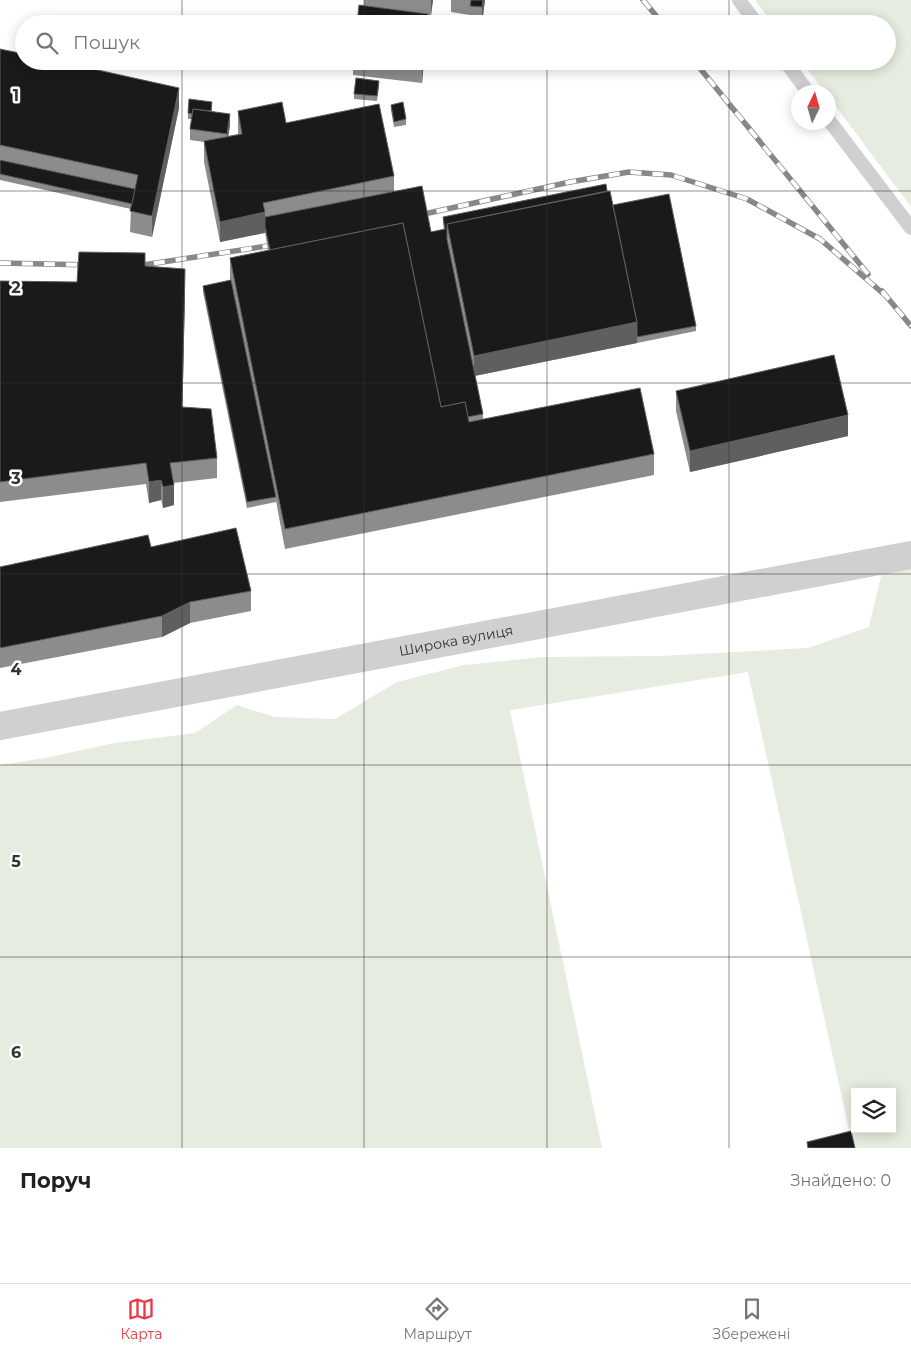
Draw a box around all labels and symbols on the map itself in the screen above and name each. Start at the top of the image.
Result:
north arrow [791,85,836,130]
text: 1 [13,86,19,105]
text: 2 [11,278,21,297]
text: 3 [10,469,21,488]
street label: Широка вулиця [397,621,515,660]
text: 4 [10,660,22,679]
text: 5 [11,852,21,871]
text: 6 [11,1043,21,1062]

